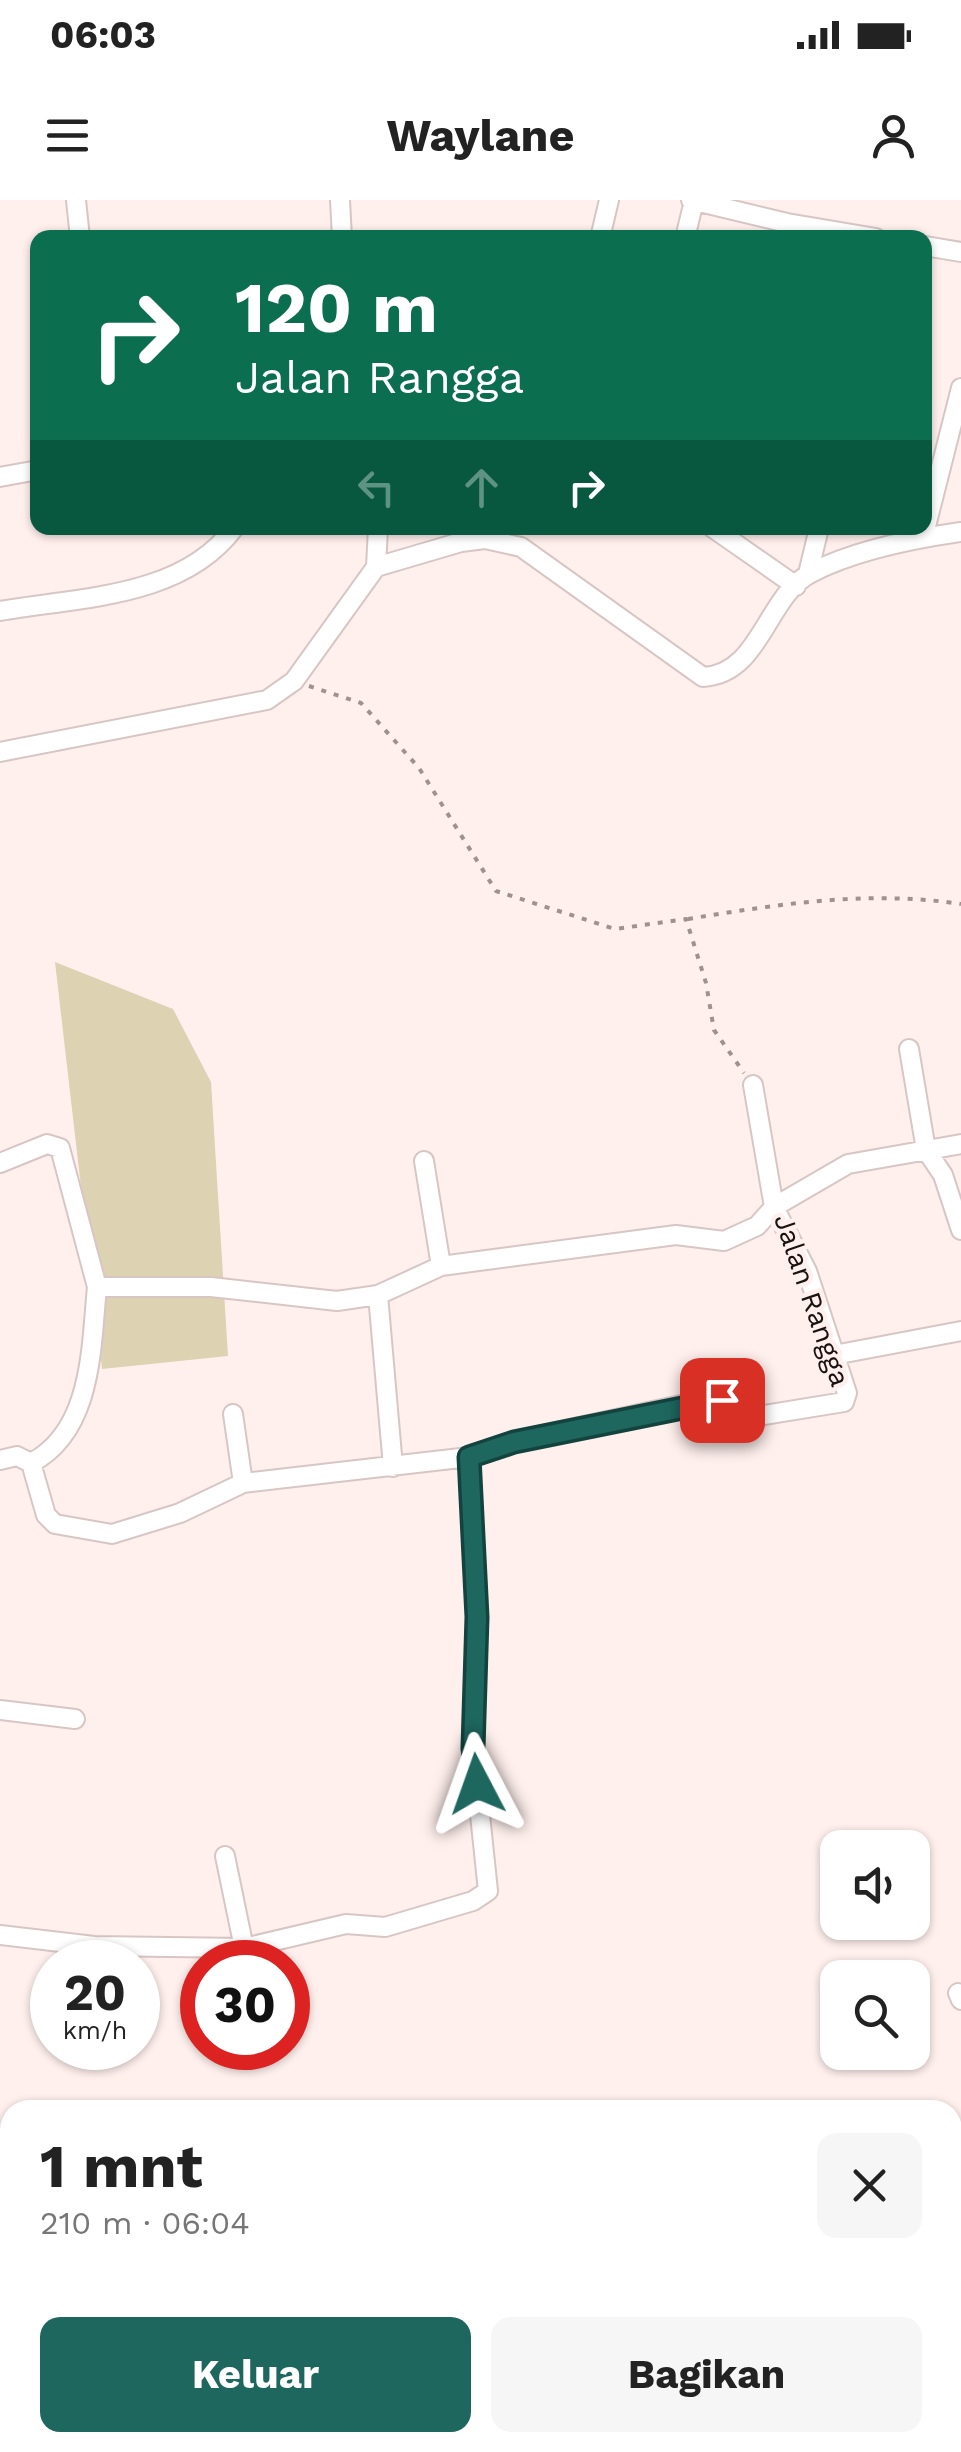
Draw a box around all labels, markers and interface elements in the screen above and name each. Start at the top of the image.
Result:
text: 06:03 [50,13,156,57]
icon: menu [40,108,95,163]
icon: person [866,108,921,163]
text: Waylane [386,109,575,162]
text: 120 m [235,267,438,349]
icon: right [70,270,200,400]
text: Jalan Rangga [235,351,524,404]
icon: left [349,460,404,515]
icon: ahead [454,460,509,515]
icon: right [559,460,614,515]
street label: Jalan Rangga [767,1210,857,1391]
pin [680,1358,765,1443]
icon: arrive [695,1373,750,1428]
position arrow [425,1732,529,1836]
map controls [820,1830,930,2070]
button: sound [820,1830,930,1940]
speed limit sign: 30 [180,1940,310,2070]
button: search [820,1960,930,2070]
text: 20 [64,1963,126,2022]
text: km/h [63,2016,127,2045]
text: 1 mnt [40,2131,203,2202]
button: close [817,2133,922,2238]
text: 210 m · 06:04 [40,2204,250,2242]
button: Keluar [40,2317,471,2432]
button: Bagikan [491,2317,922,2432]

